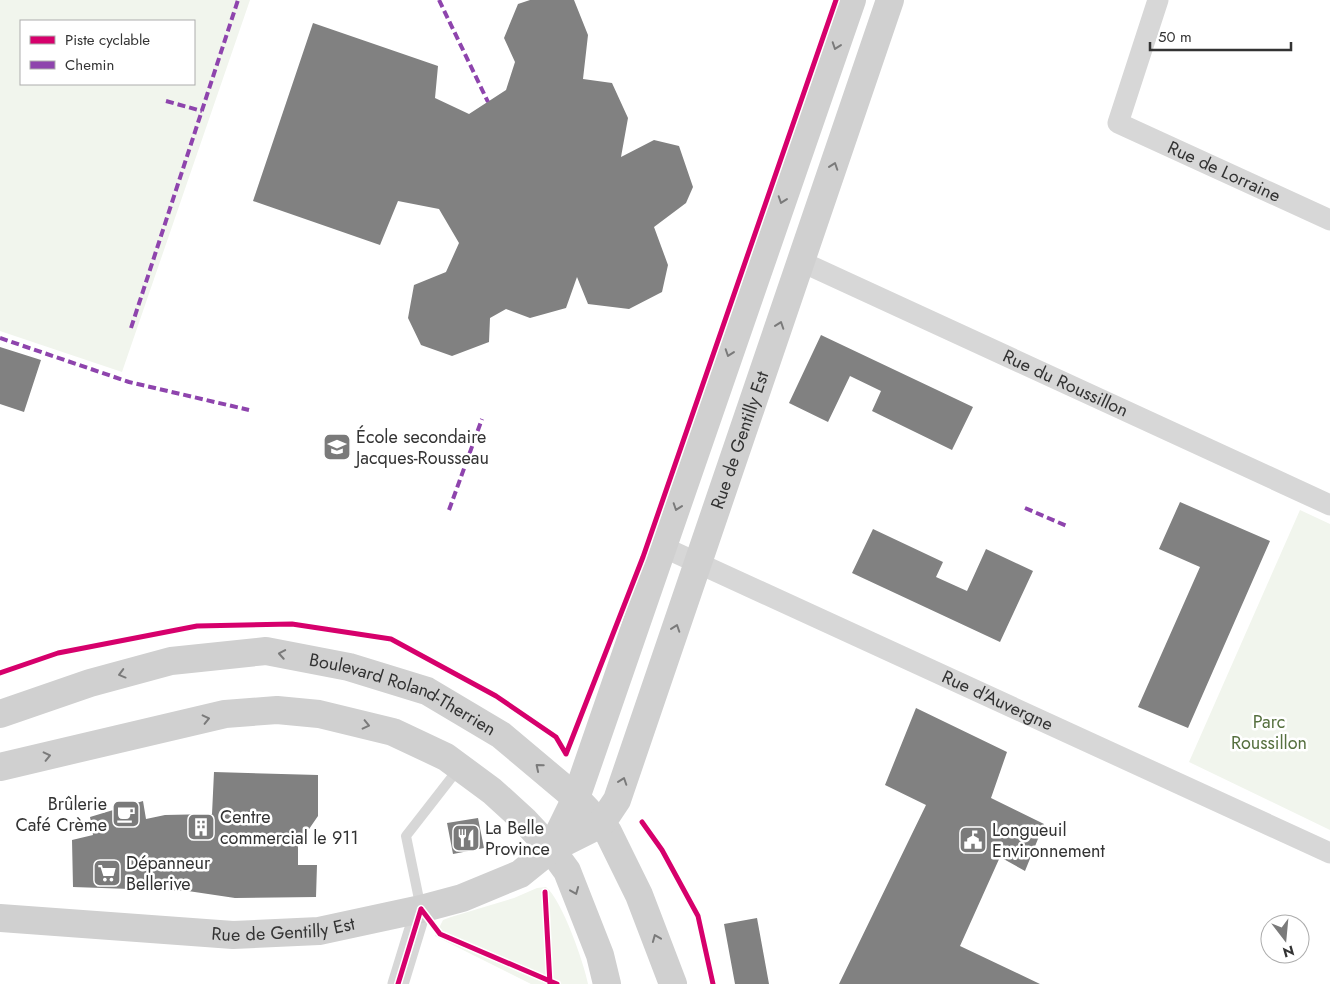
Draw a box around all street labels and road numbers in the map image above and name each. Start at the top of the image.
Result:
street label: Rue de Lorraine [1163,134,1285,209]
street label: Rue du Roussillon [998,343,1132,423]
street label: Rue de Gentilly Est [704,367,776,513]
street label: Boulevard Roland-Therrien [307,647,501,742]
street label: Rue d'Auvergne [938,664,1057,737]
street label: Rue de Gentilly Est [210,910,358,948]

